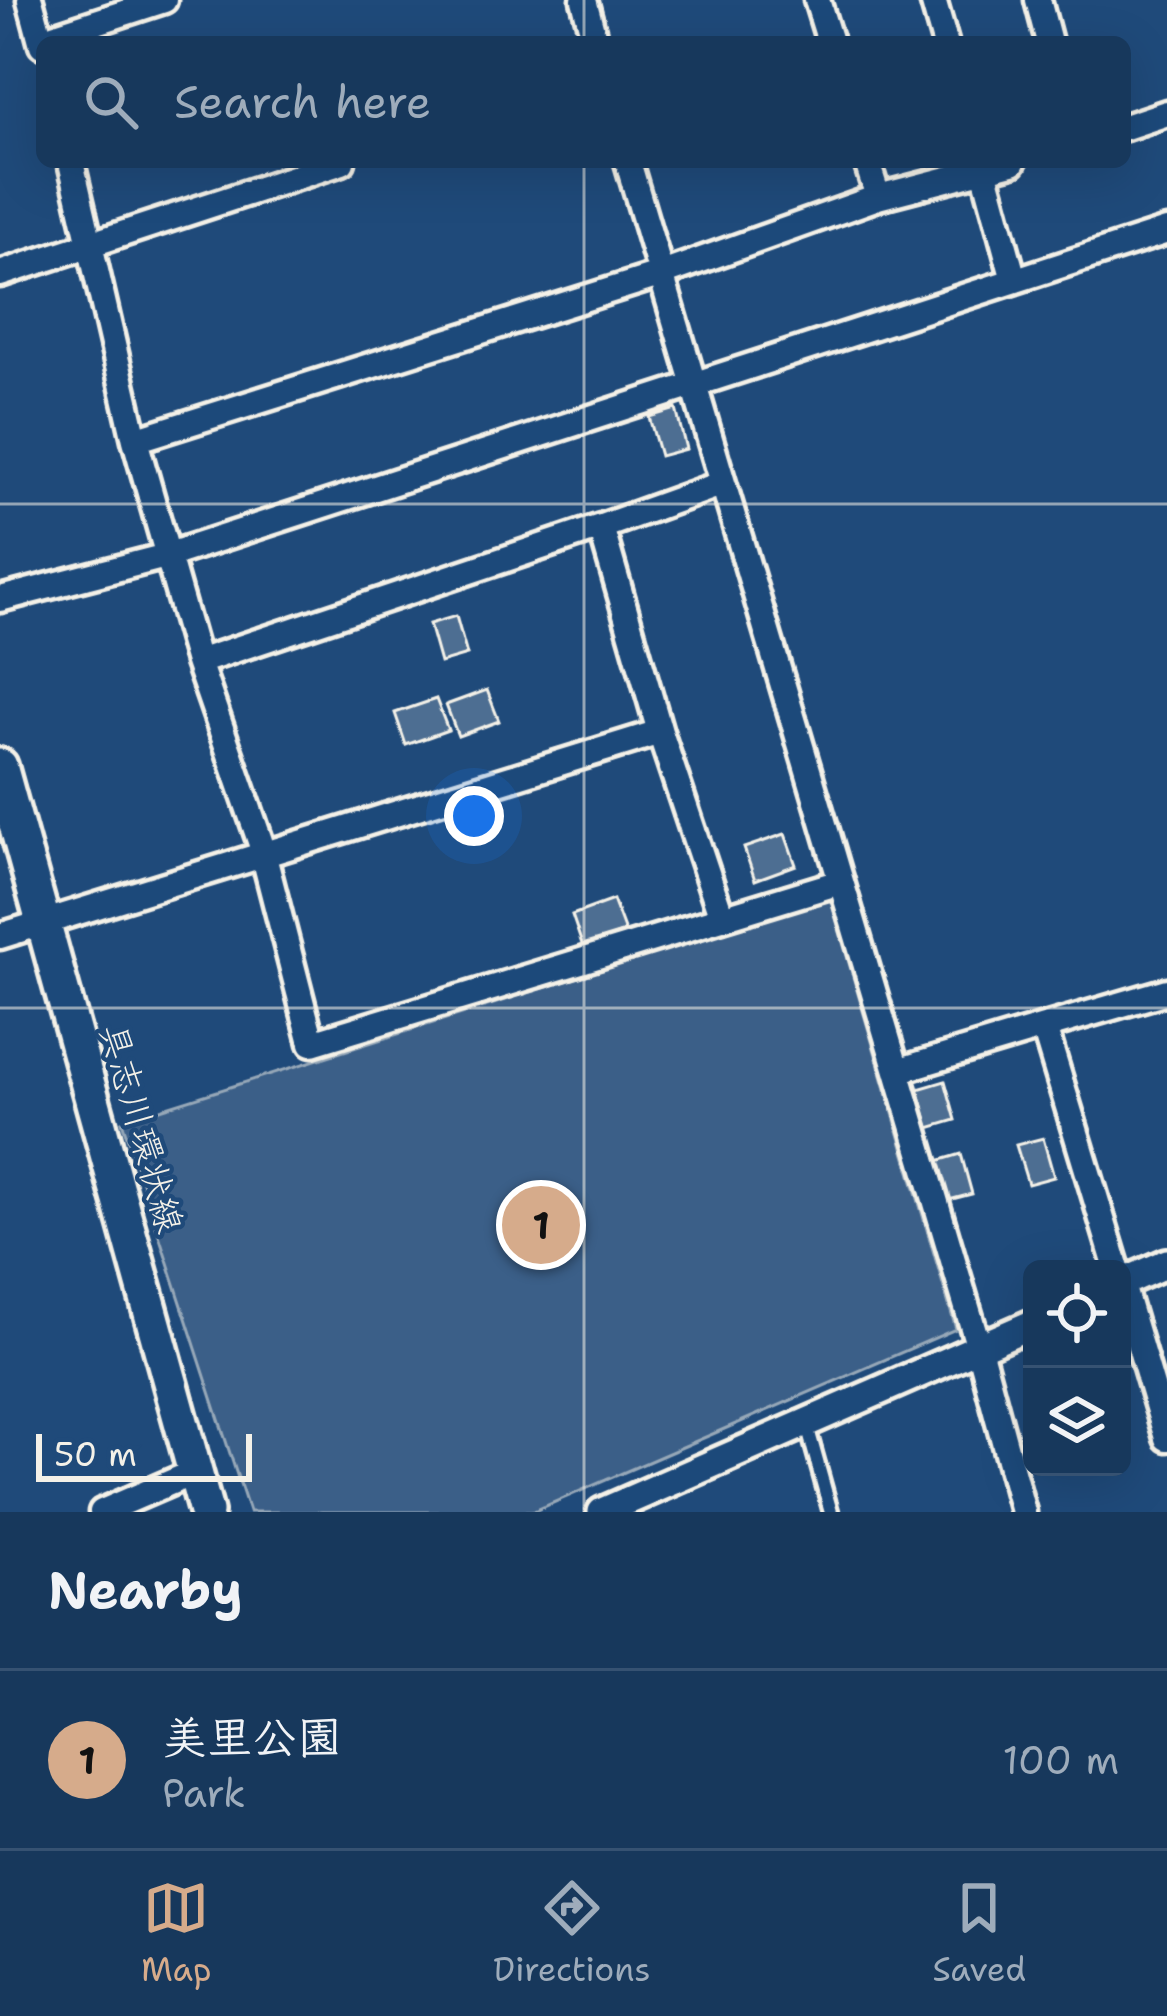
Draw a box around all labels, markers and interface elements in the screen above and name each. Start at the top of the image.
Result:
search box [36,36,1131,168]
icon: search [78,69,144,135]
text: Search here [174,72,431,132]
your location [444,786,504,846]
street label: 具志川環状線 [88,1018,195,1239]
pin: 1 [502,1180,580,1270]
map controls [1023,1260,1131,1476]
button: locate [1023,1260,1131,1368]
button: layers [1023,1368,1131,1476]
scale bar [36,1428,252,1481]
text: 50 m [54,1432,137,1477]
text: Nearby [48,1556,243,1624]
text: 美里公園 [162,1707,342,1767]
text: 1 [78,1734,96,1786]
text: 100 m [1003,1734,1119,1786]
text: Park [162,1767,246,1819]
tab: Map [141,1875,212,1992]
tab: Directions [493,1875,651,1992]
tab: Saved [932,1875,1026,1992]

